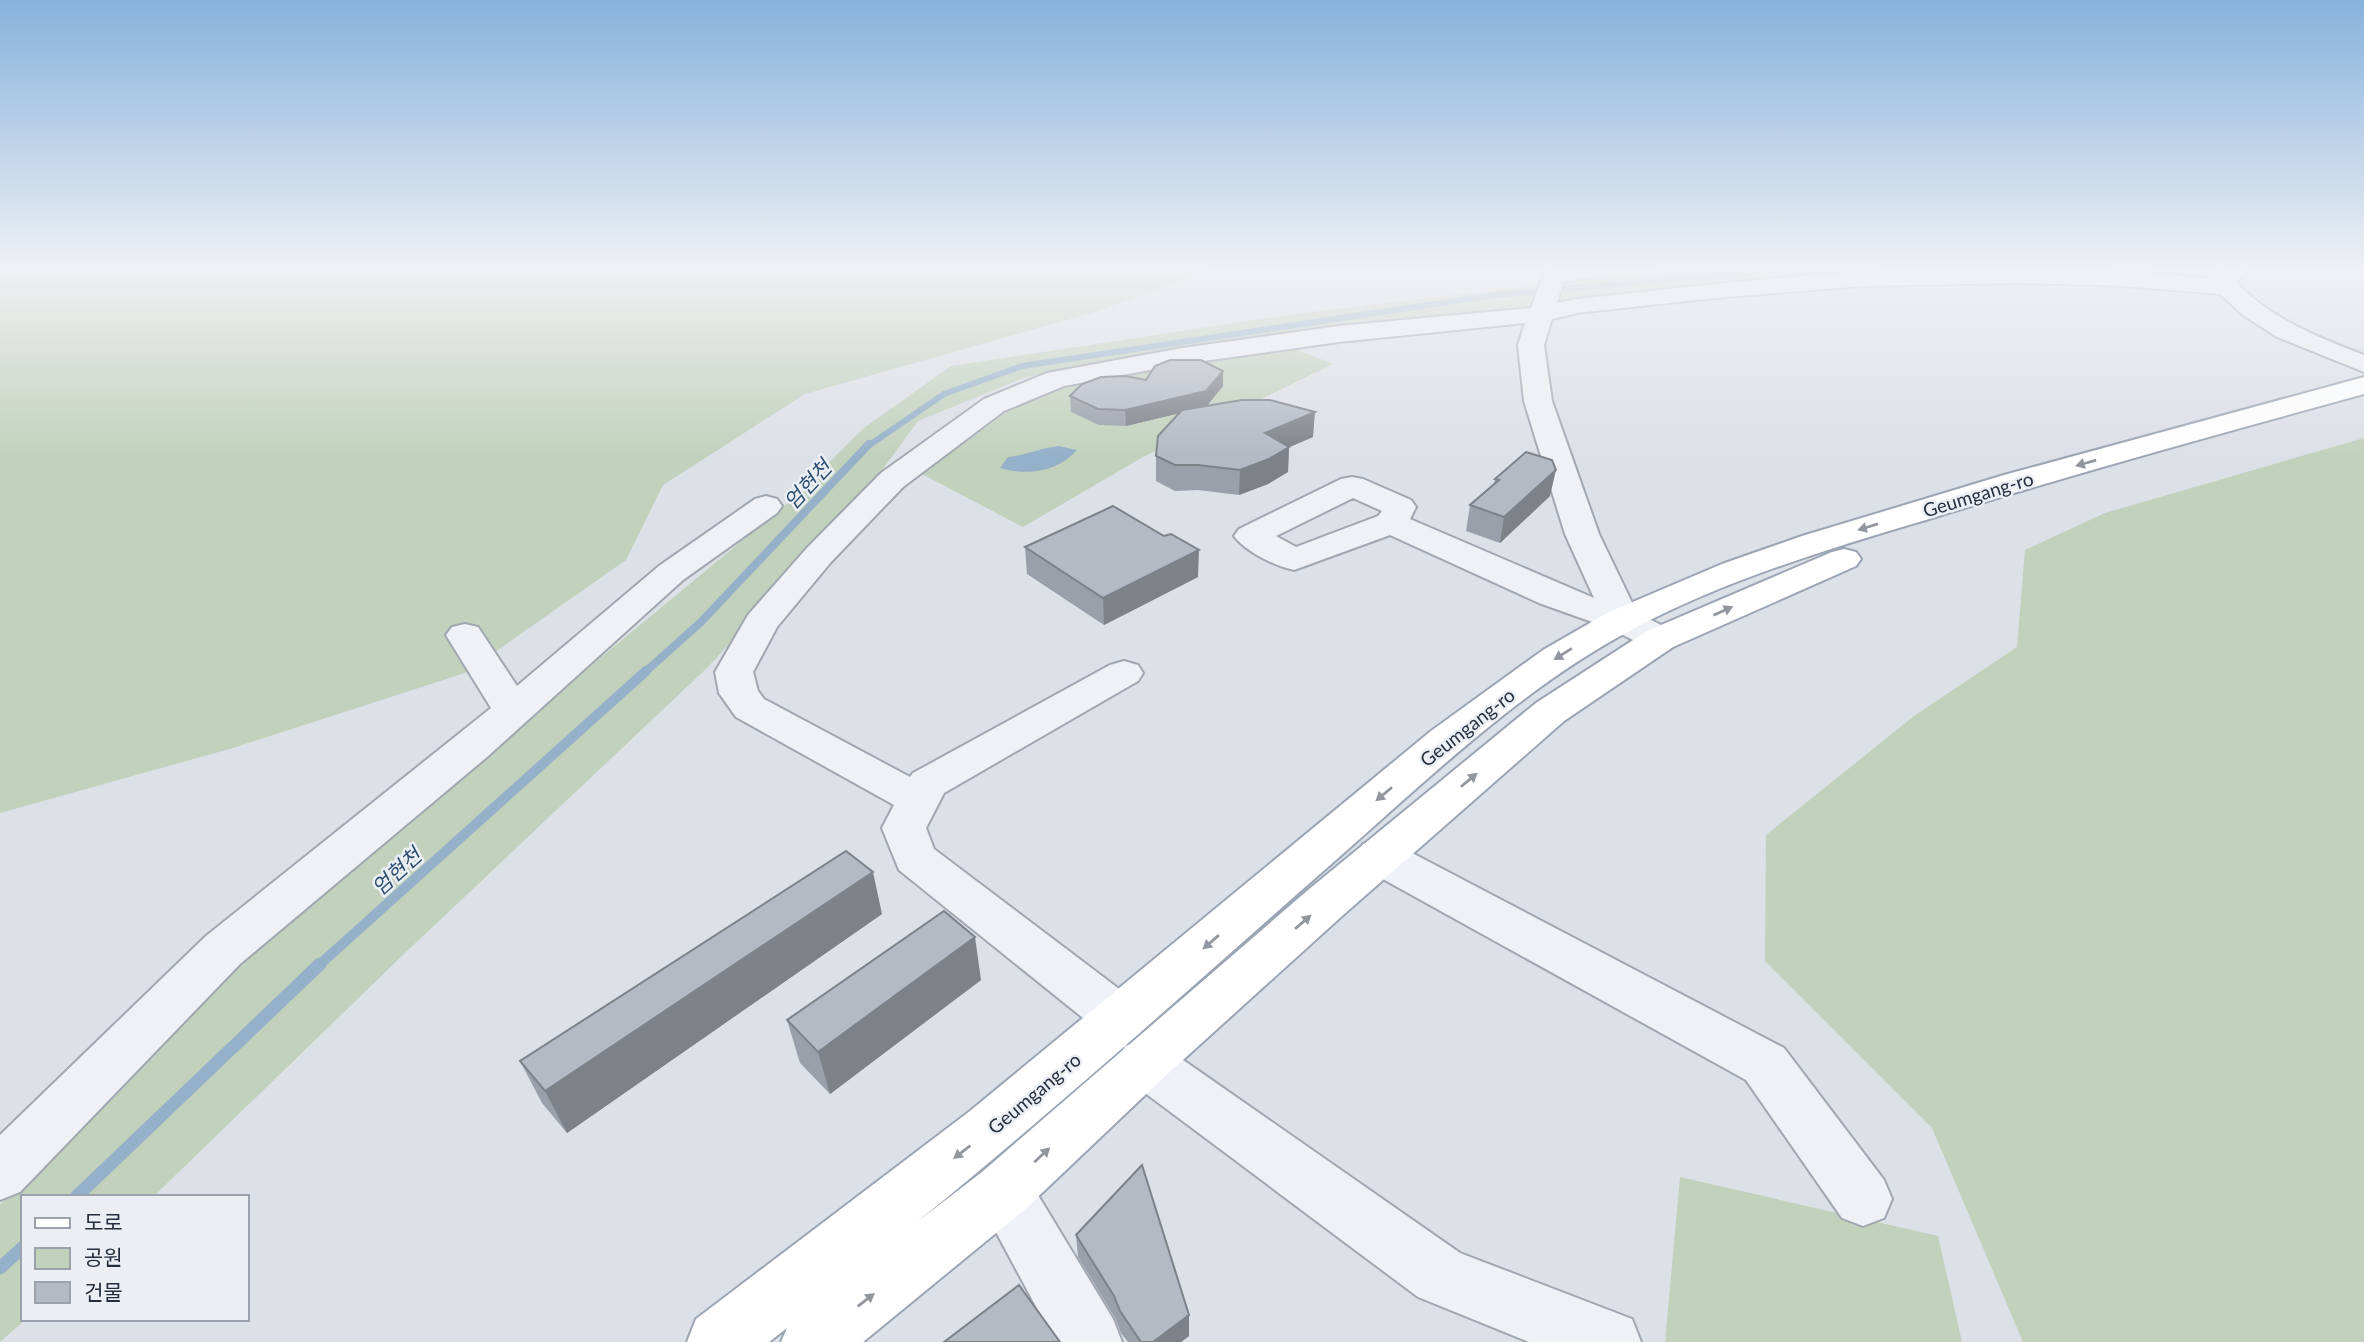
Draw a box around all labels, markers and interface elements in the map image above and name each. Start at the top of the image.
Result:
water label: 엄현천 [778,452,838,514]
one-way arrow [2075,458,2096,468]
street label: Geumgang-ro [1920,466,2036,522]
one-way arrow [1857,523,1878,533]
one-way arrow [1712,605,1733,616]
one-way arrow [1554,648,1573,661]
street label: Geumgang-ro [1415,683,1519,771]
one-way arrow [1460,772,1478,788]
one-way arrow [1375,786,1392,801]
water label: 엄현천 [366,841,428,900]
one-way arrow [1294,914,1312,930]
one-way arrow [1202,934,1219,949]
street label: Geumgang-ro [983,1047,1085,1139]
one-way arrow [954,1144,972,1159]
one-way arrow [1033,1148,1050,1164]
legend [21,1195,248,1321]
text: 도로 [84,1209,123,1234]
text: 공원 [84,1244,123,1269]
text: 건물 [84,1279,123,1304]
one-way arrow [857,1293,875,1307]

